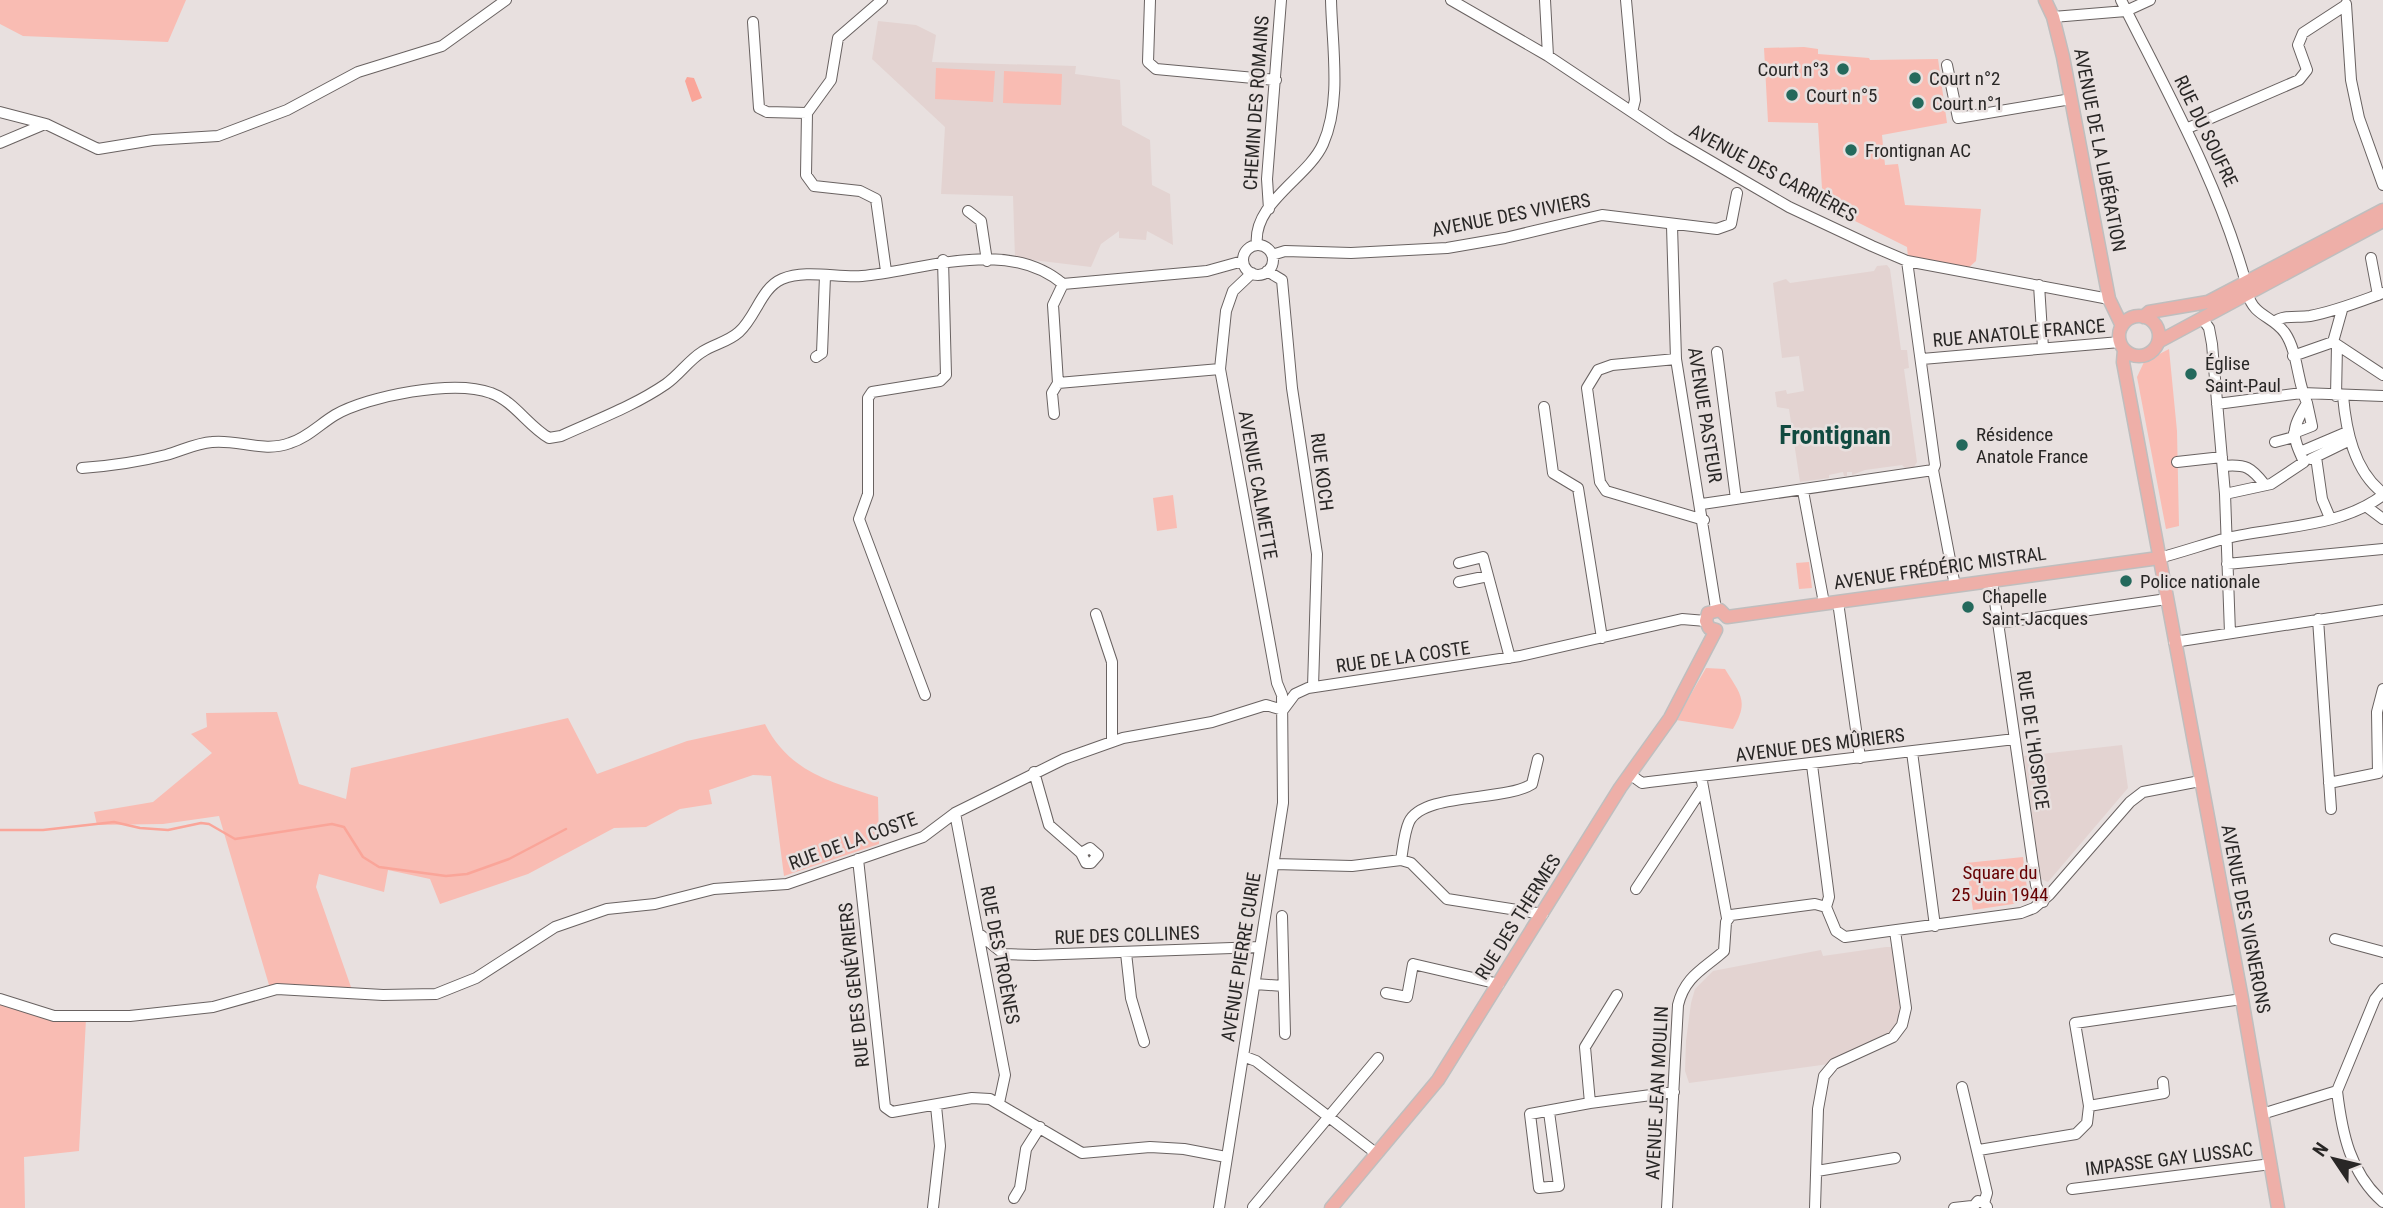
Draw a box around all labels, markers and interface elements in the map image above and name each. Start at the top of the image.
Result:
street label: CHEMIN DES ROMAINS [1238,15,1274,191]
street label: AVENUE DE LA LIBÉRATION [2069,46,2131,254]
place label: Court n°3 [1758,58,1829,81]
marker: Court n°3 [1835,61,1851,77]
place label: Court n°2 [1929,67,2000,90]
marker: Court n°2 [1907,70,1923,86]
street label: RUE DU SOUFRE [2169,72,2243,190]
place label: Court n°5 [1806,84,1877,107]
marker: Court n°5 [1784,87,1800,103]
place label: Court n°1 [1932,92,2003,115]
marker: Court n°1 [1910,95,1926,111]
street label: AVENUE DES CARRIÈRES [1685,119,1861,227]
place label: Frontignan AC [1865,139,1971,162]
marker: Frontignan AC [1843,142,1859,158]
street label: AVENUE DES VIVIERS [1430,188,1592,242]
street label: RUE ANATOLE FRANCE [1932,314,2106,352]
street label: AVENUE PASTEUR [1683,346,1727,484]
place label: Église Saint-Paul [2205,352,2281,397]
marker: Église Saint-Paul [2183,366,2199,382]
street label: AVENUE CALMETTE [1234,409,1282,561]
district label: Frontignan [1779,420,1891,450]
place label: Résidence Anatole France [1976,423,2088,468]
street label: RUE KOCH [1306,432,1338,512]
marker: Résidence Anatole France [1954,437,1970,453]
street label: AVENUE FRÉDÉRIC MISTRAL [1832,542,2048,594]
place label: Police nationale [2140,570,2260,593]
marker: Police nationale [2118,573,2134,589]
place label: Chapelle Saint-Jacques [1982,585,2088,630]
marker: Chapelle Saint-Jacques [1960,599,1976,615]
street label: RUE DE LA COSTE [1334,636,1472,678]
street label: RUE DE L'HOSPICE [2012,669,2054,811]
street label: AVENUE DES MÛRIERS [1734,723,1906,767]
street label: RUE DE LA COSTE [786,807,920,875]
street label: AVENUE DES VIGNERONS [2216,823,2276,1016]
street label: RUE DES THERMES [1470,850,1566,984]
park label: Square du 25 Juin 1944 [1952,861,2048,906]
street label: AVENUE PIERRE CURIE [1216,871,1266,1043]
street label: RUE DES TROÈNES [975,884,1025,1026]
street label: RUE DES GENÉVRIERS [834,901,874,1069]
street label: RUE DES COLLINES [1054,921,1200,949]
street label: AVENUE JEAN MOULIN [1641,1005,1673,1181]
north arrow [2299,1124,2369,1194]
street label: IMPASSE GAY LUSSAC [2084,1137,2254,1181]
text: N [2308,1138,2333,1161]

